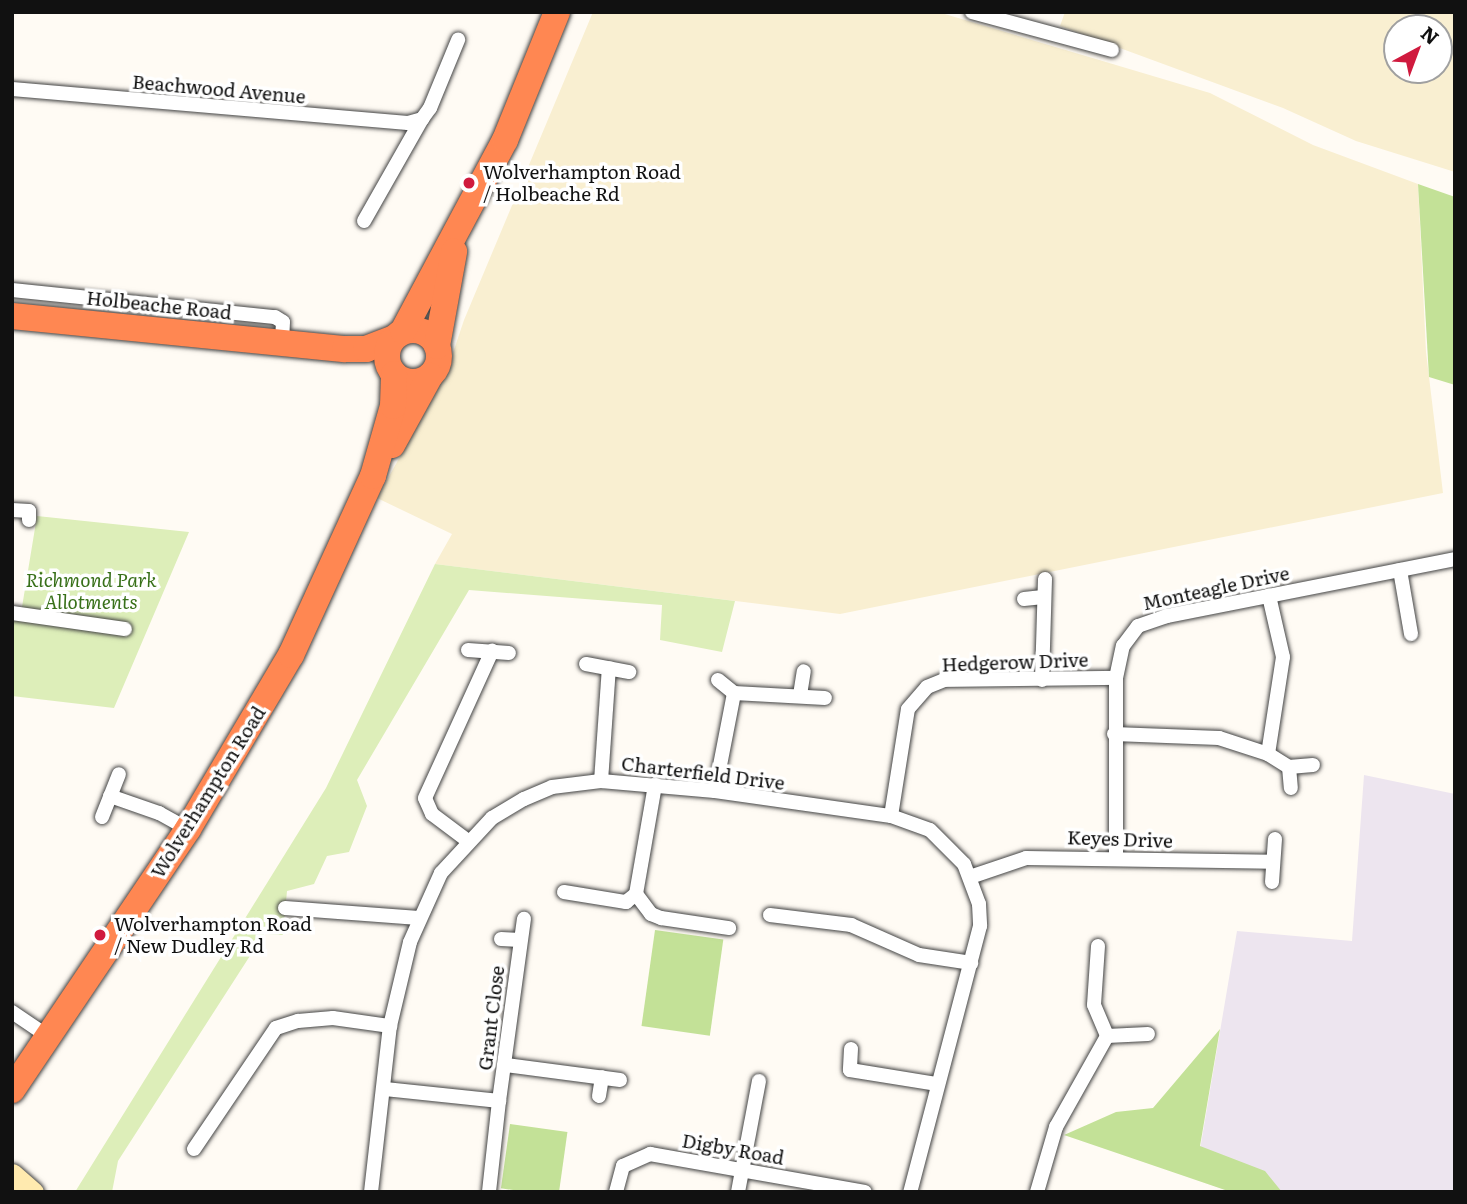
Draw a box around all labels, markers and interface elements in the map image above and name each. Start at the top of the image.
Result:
north arrow [1383,14,1453,84]
text: N [1415,19,1446,50]
street label: Beachwood Avenue [131,70,307,108]
place label: Wolverhampton Road / Holbeache Rd [483,161,681,205]
marker: Wolverhampton Road / Holbeache Rd [461,175,477,191]
street label: Holbeache Road [85,286,233,324]
street label: Monteagle Drive [1141,561,1291,615]
park label: Richmond Park Allotments [25,569,157,613]
street label: Hedgerow Drive [941,648,1089,676]
street label: Wolverhampton Road [146,702,270,882]
street label: Charterfield Drive [620,752,786,794]
street label: Keyes Drive [1067,826,1173,852]
place label: Wolverhampton Road / New Dudley Rd [114,913,312,957]
marker: Wolverhampton Road / New Dudley Rd [92,927,108,943]
street label: Grant Close [473,964,509,1072]
street label: Digby Road [680,1129,786,1169]

